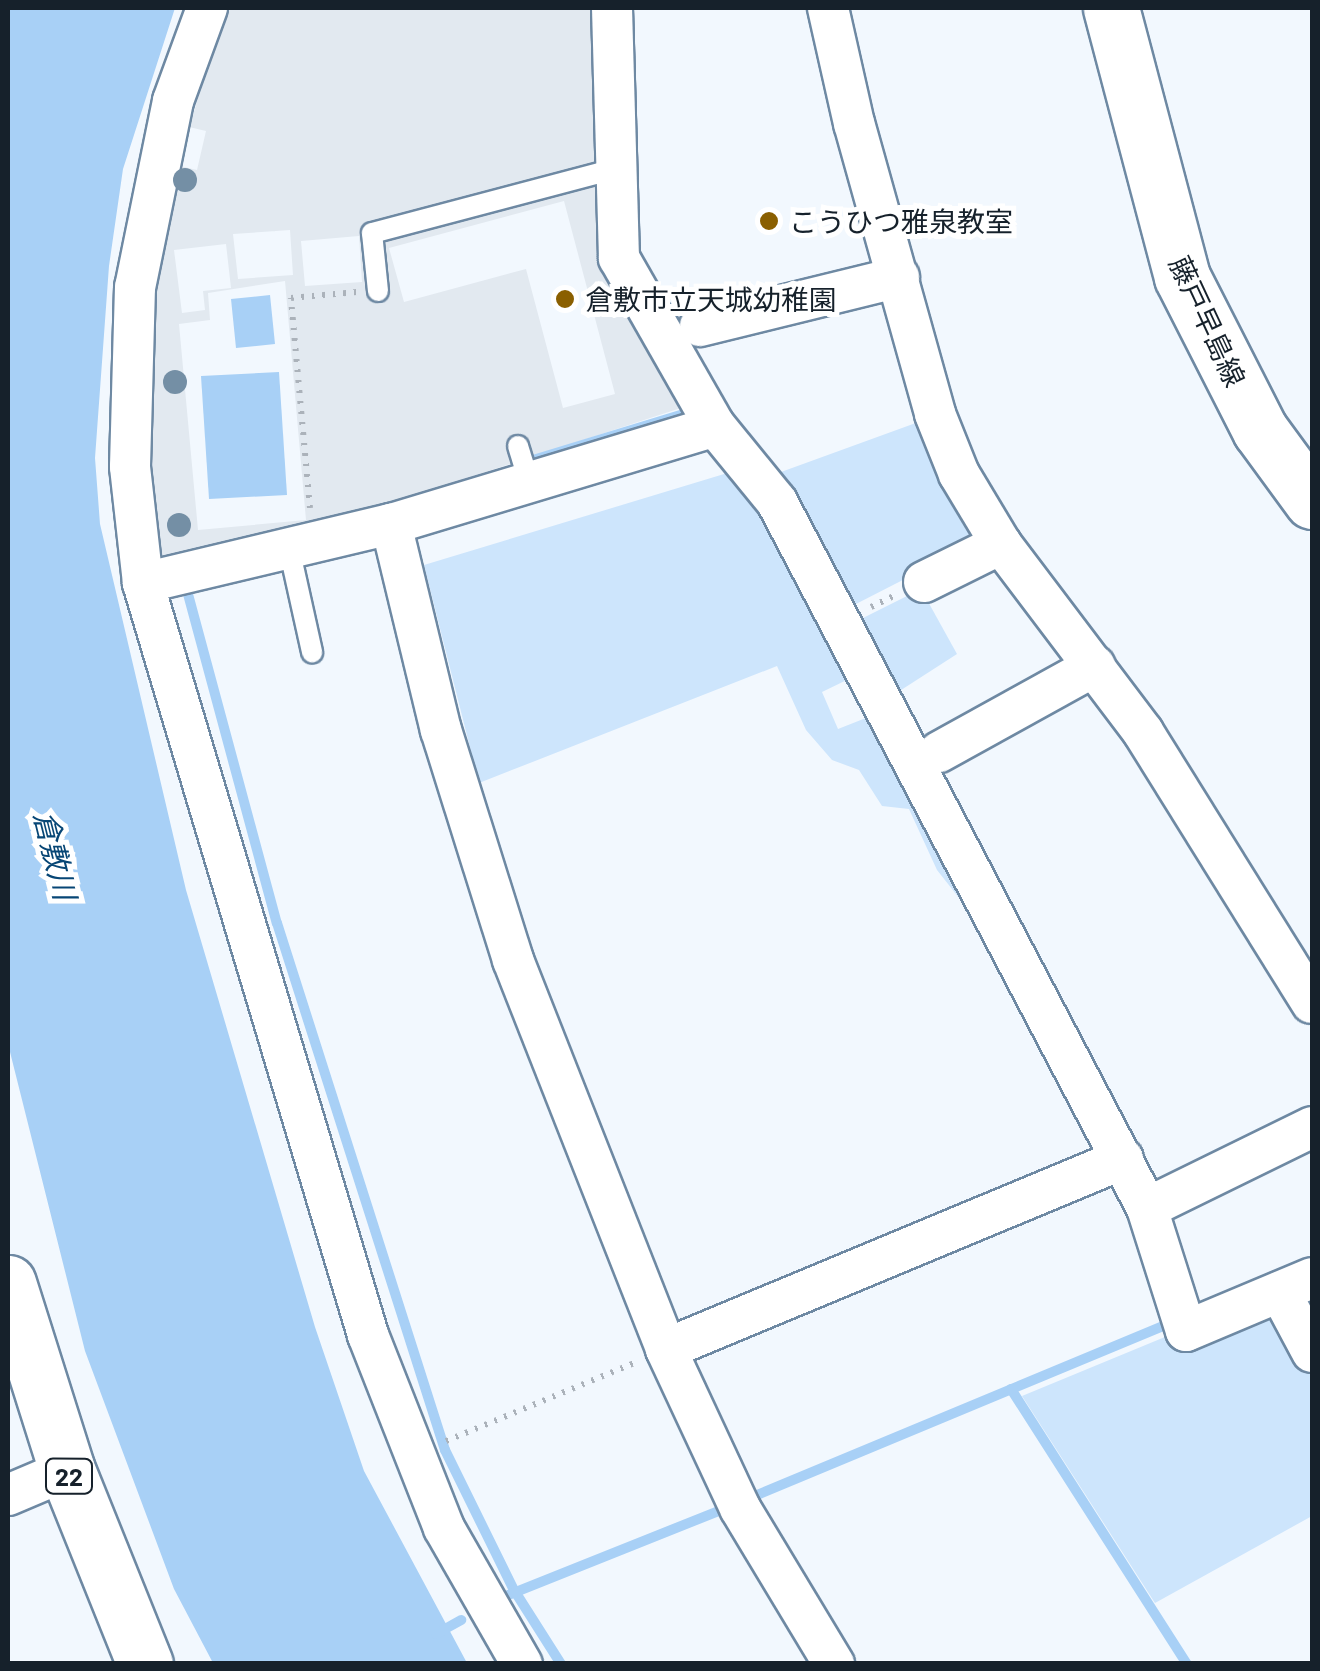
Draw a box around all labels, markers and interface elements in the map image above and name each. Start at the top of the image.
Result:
place label: こうひつ雅泉教室 [789,204,1013,238]
marker: こうひつ雅泉教室 [758,210,780,232]
street label: 藤戸早島線 [1163,250,1253,392]
place label: 倉敷市立天城幼稚園 [585,282,837,316]
marker: 倉敷市立天城幼稚園 [554,288,576,310]
water label: 倉敷川 [28,807,84,903]
road number: 22 [44,1456,94,1496]

